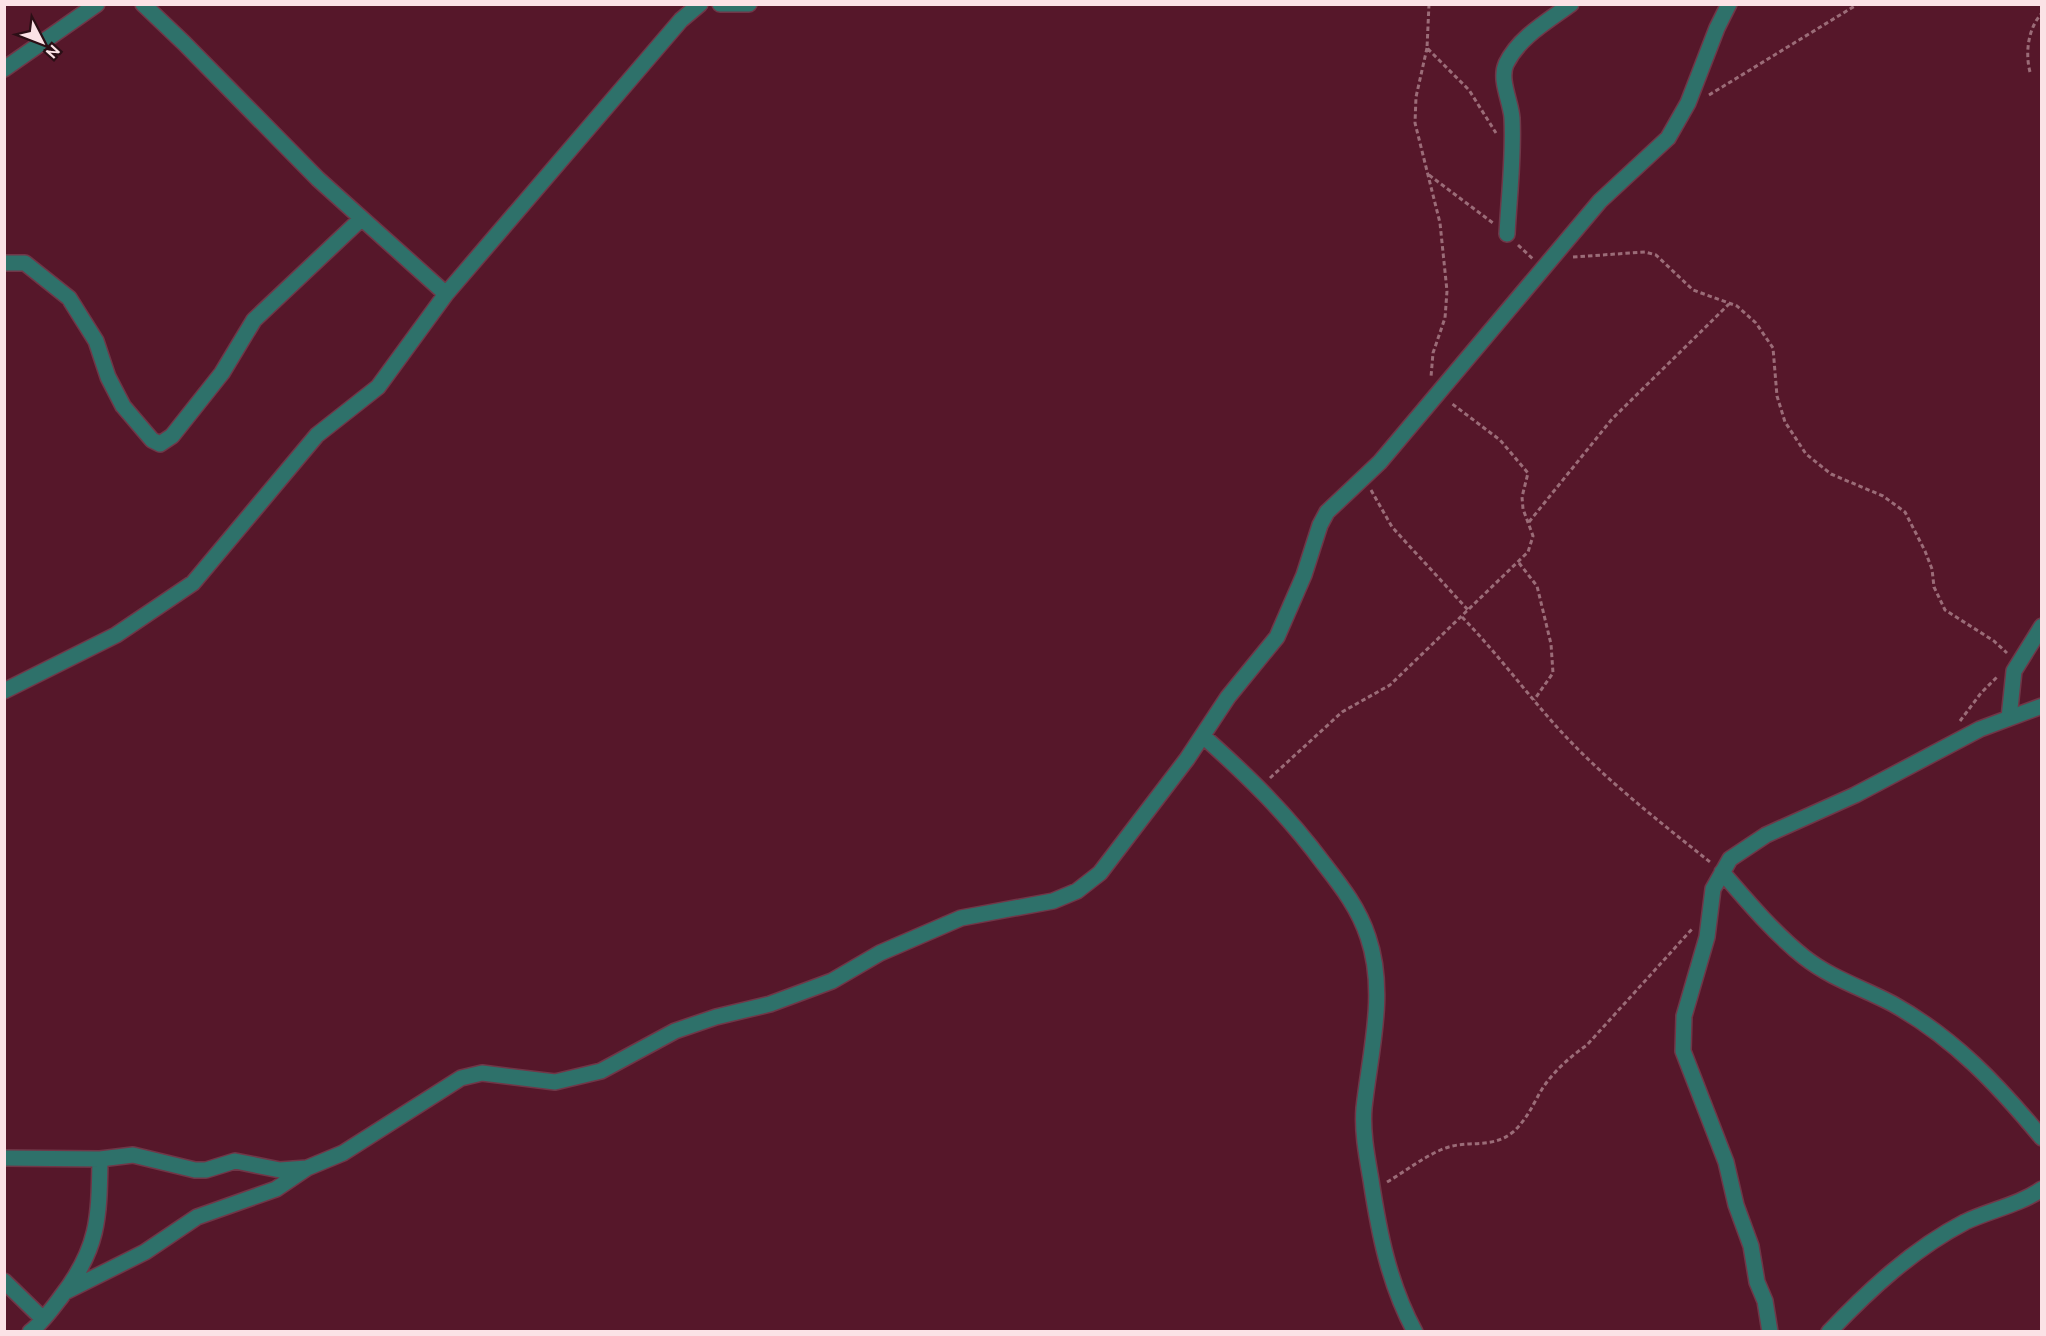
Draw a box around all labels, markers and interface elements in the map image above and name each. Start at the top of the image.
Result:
north arrow [12,12,72,72]
text: N [42,42,64,62]

